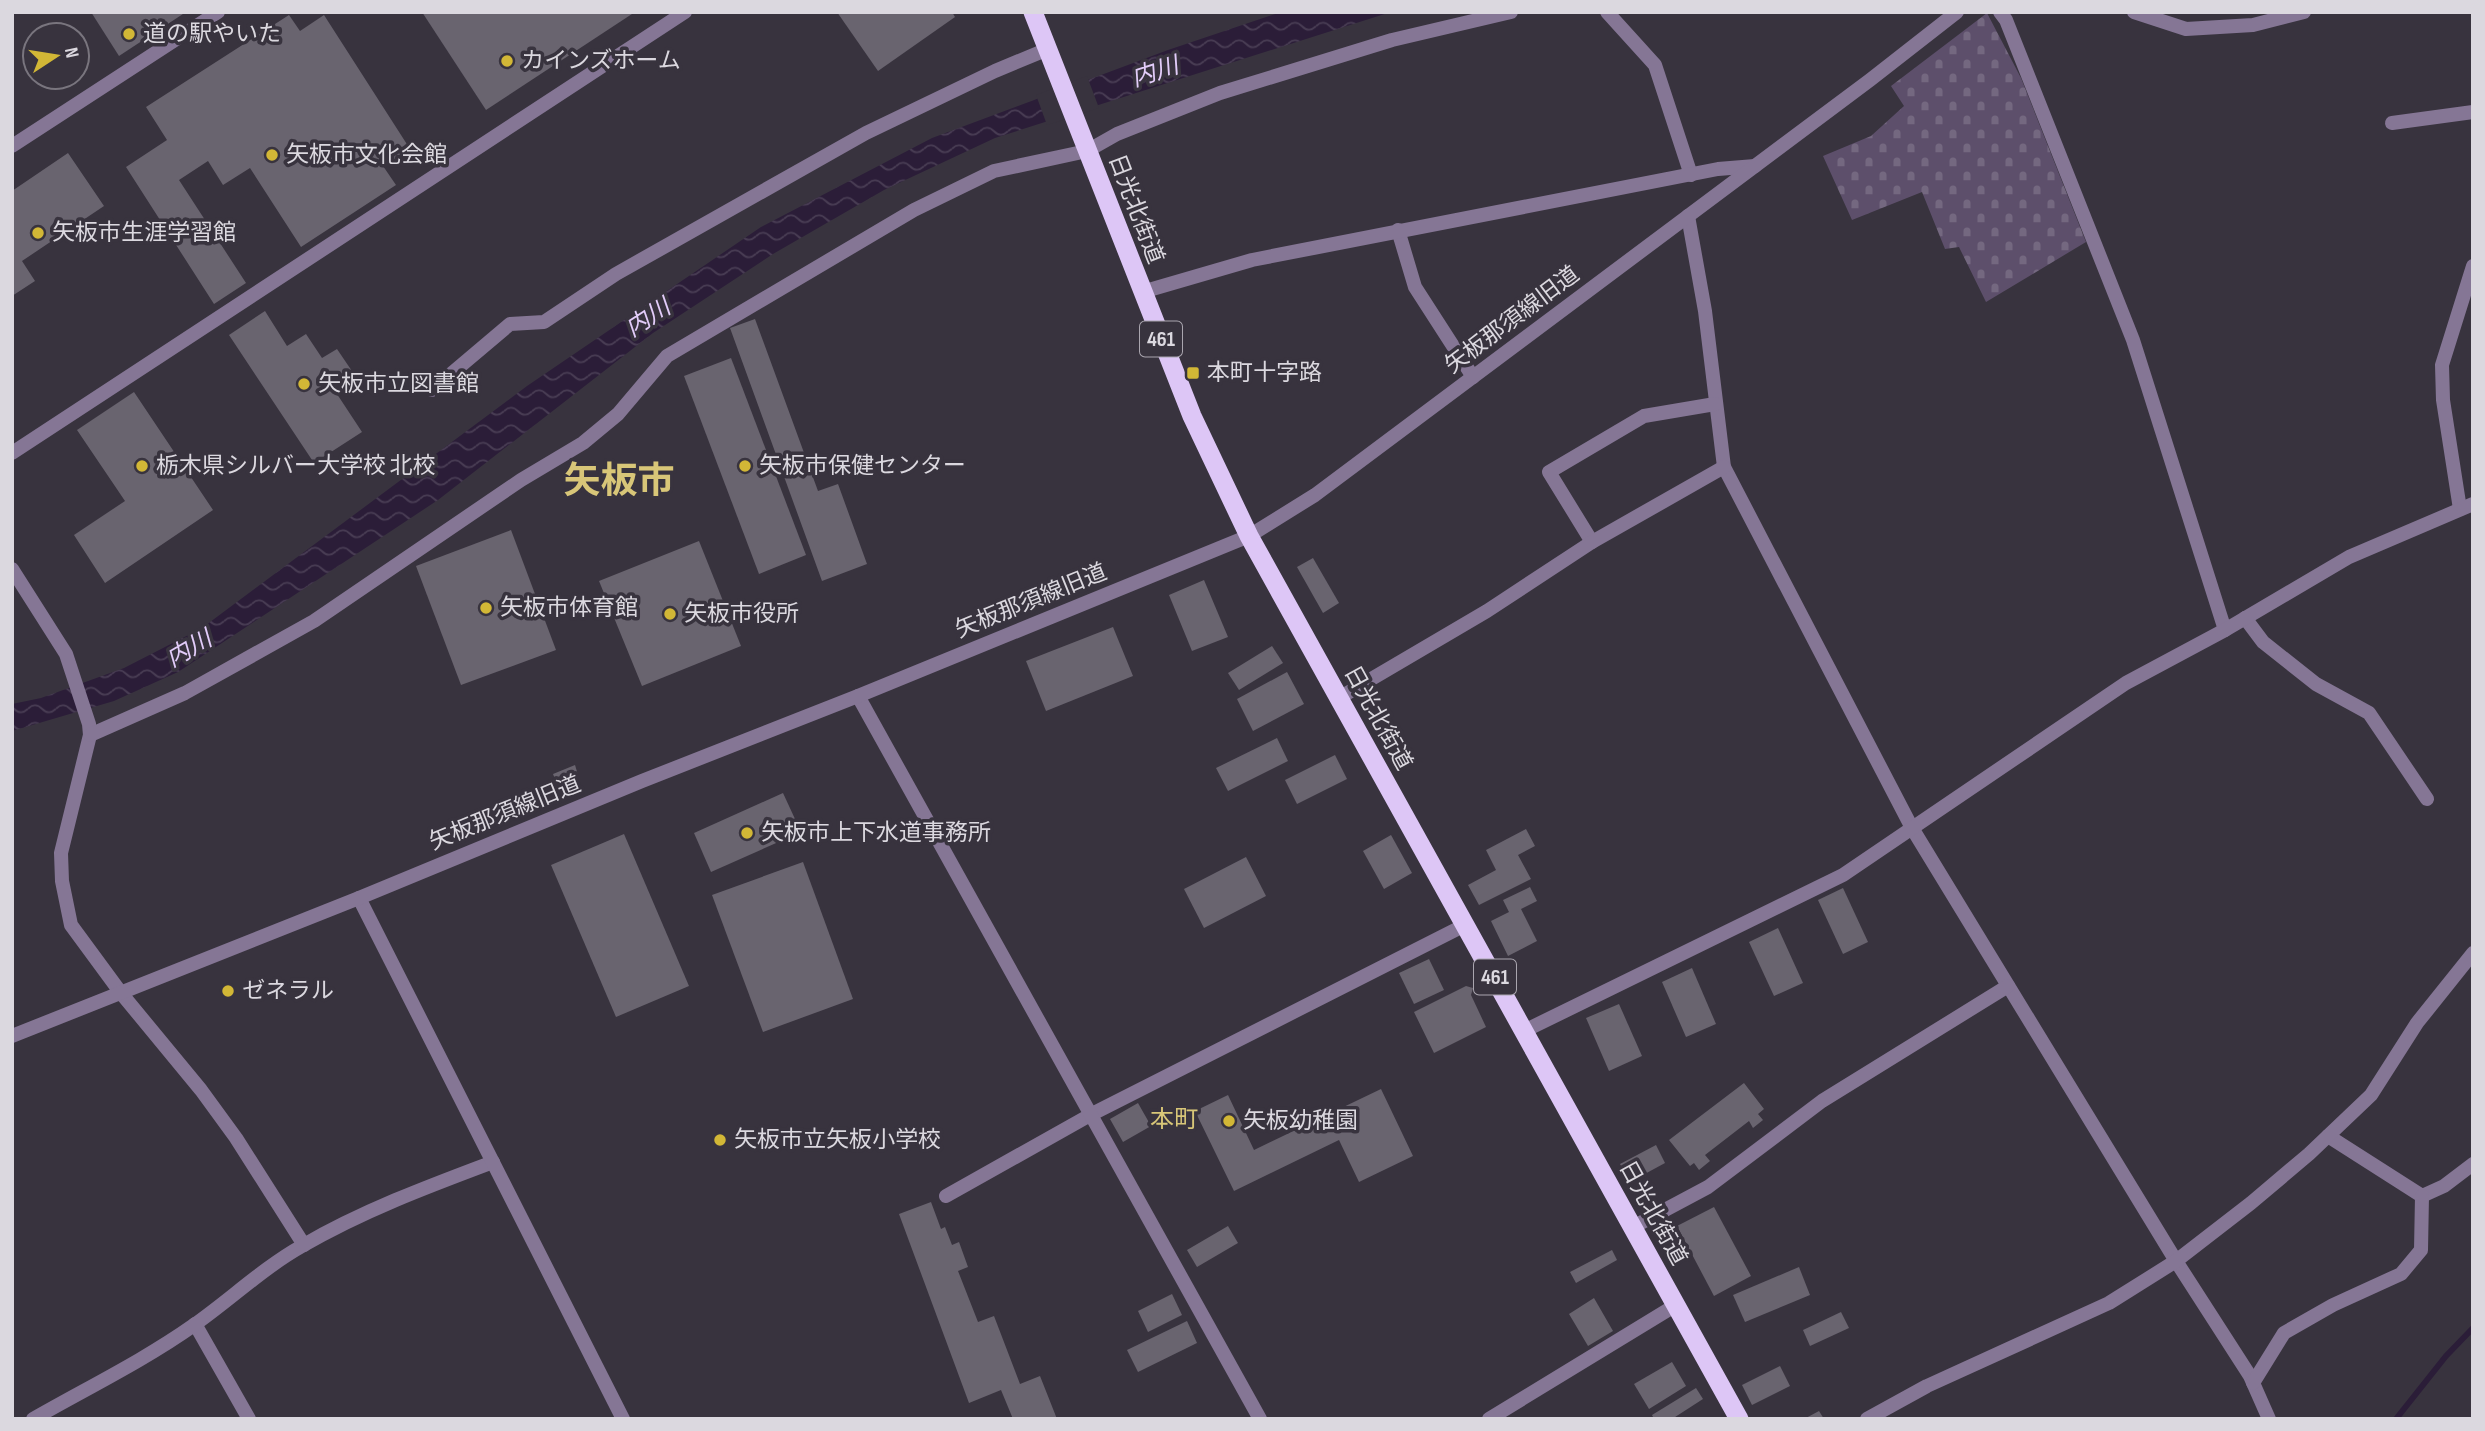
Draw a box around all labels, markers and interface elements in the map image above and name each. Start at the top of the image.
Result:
place label: 道の駅やいた [143,20,281,48]
north arrow [21,21,91,91]
marker: 道の駅やいた [121,26,137,42]
text: N [59,45,83,60]
place label: カインズホーム [521,47,681,75]
water label: 内川 [1128,50,1185,93]
marker: カインズホーム [499,53,515,69]
place label: 矢板市文化会館 [286,141,447,169]
marker: 矢板市文化会館 [264,147,280,163]
street label: 日光北街道 [1102,150,1170,268]
place label: 矢板市生涯学習館 [52,219,236,247]
marker: 矢板市生涯学習館 [30,225,46,241]
street label: 矢板那須線旧道 [1439,260,1585,380]
water label: 内川 [620,291,679,343]
road number: 461 [1140,322,1182,356]
place label: 本町十字路 [1207,359,1322,387]
marker: 本町十字路 [1185,365,1201,381]
place label: 矢板市立図書館 [318,370,479,398]
marker: 矢板市立図書館 [296,376,312,392]
place label: 栃木県シルバー大学校 北校 [156,452,436,480]
place label: 矢板市保健センター [759,452,966,480]
marker: 栃木県シルバー大学校 北校 [134,458,150,474]
marker: 矢板市保健センター [737,458,753,474]
district label: 矢板市 [564,460,675,504]
street label: 矢板那須線旧道 [951,558,1111,644]
place label: 矢板市体育館 [500,594,638,622]
marker: 矢板市体育館 [478,600,494,616]
place label: 矢板市役所 [684,600,799,628]
marker: 矢板市役所 [662,606,678,622]
water label: 内川 [161,623,220,674]
street label: 日光北街道 [1338,661,1418,775]
street label: 矢板那須線旧道 [425,770,585,856]
place label: 矢板市上下水道事務所 [761,819,991,847]
marker: 矢板市上下水道事務所 [739,825,755,841]
road number: 461 [1474,960,1516,995]
place label: ゼネラル [242,977,334,1005]
marker: ゼネラル [220,983,236,999]
district label: 本町 [1150,1105,1198,1134]
place label: 矢板幼稚園 [1243,1107,1358,1135]
marker: 矢板幼稚園 [1221,1113,1237,1129]
place label: 矢板市立矢板小学校 [734,1126,941,1154]
marker: 矢板市立矢板小学校 [712,1132,728,1148]
street label: 日光北街道 [1613,1156,1693,1270]

